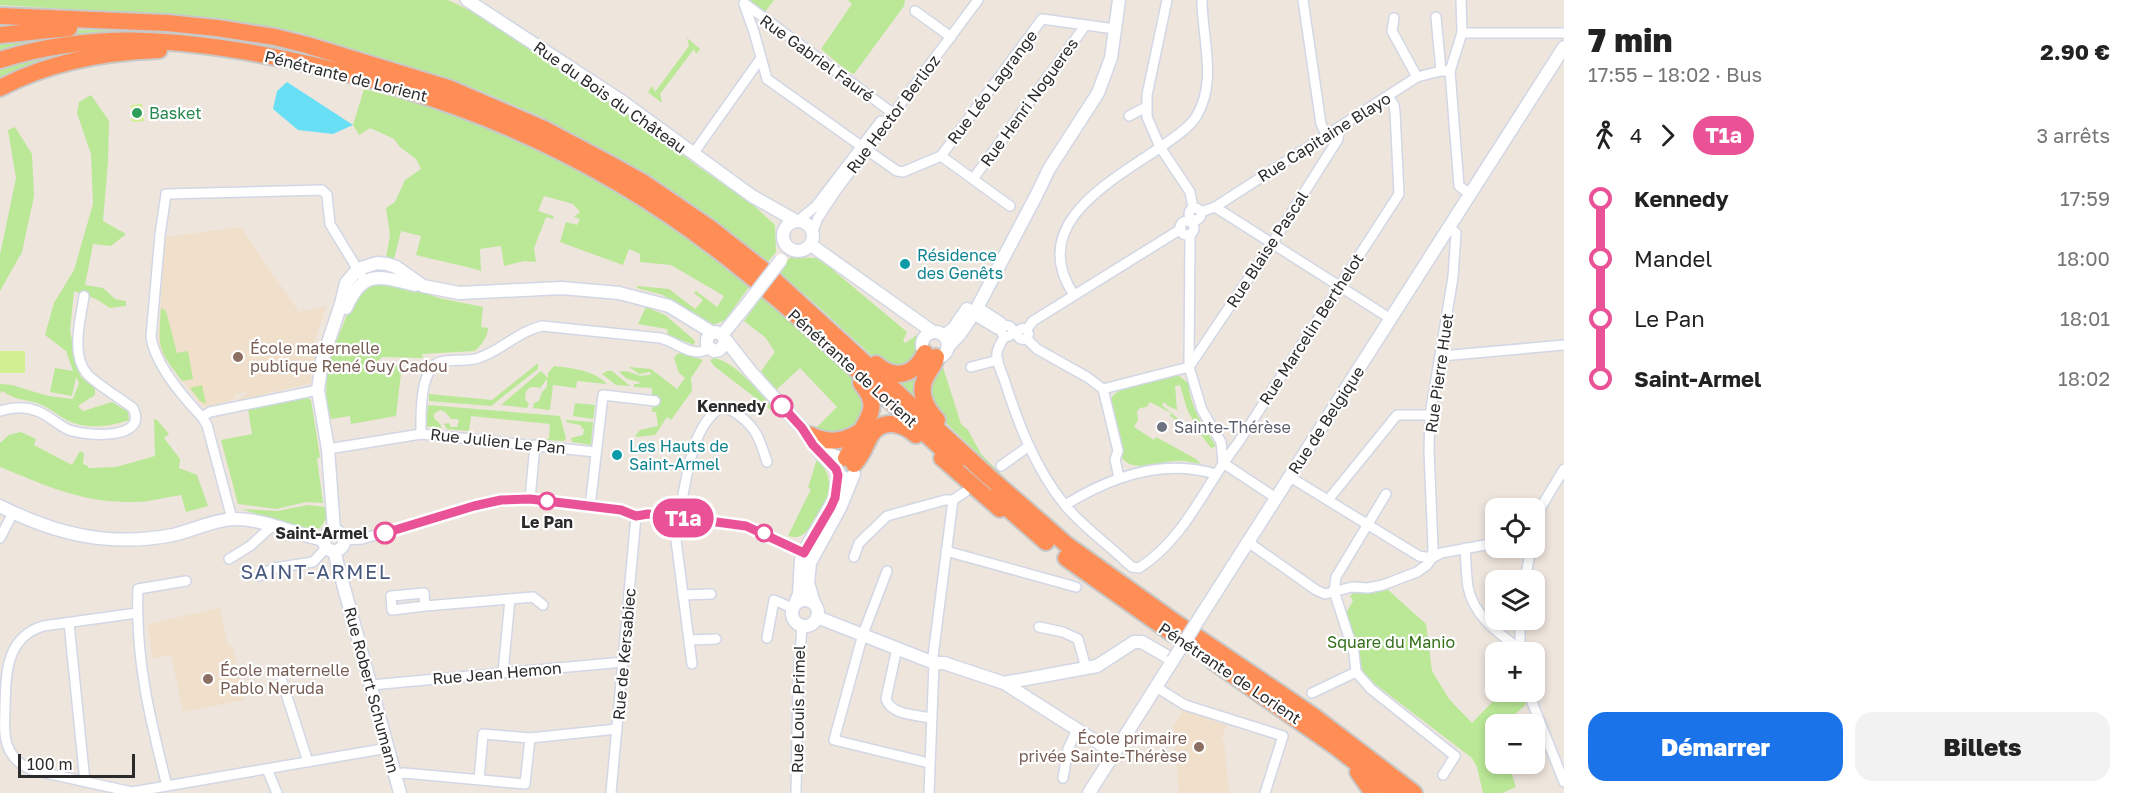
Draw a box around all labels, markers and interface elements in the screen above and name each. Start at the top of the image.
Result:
street label: Rue Gabriel Fauré [756,10,878,106]
text: 7 min [1588,20,1672,59]
street label: Rue Léo Lagrange [943,26,1041,148]
street label: Rue Henri Nogueres [976,34,1082,170]
street label: Rue du Bois du Château [530,37,690,157]
text: 2.90 € [2040,38,2110,65]
street label: Pénétrante de Lorient [262,46,430,106]
street label: Rue Hector Berlioz [842,51,944,177]
text: 17:55 – 18:02 · Bus [1588,62,1762,86]
street label: Rue Capitaine Blayo [1254,88,1394,186]
place label: Basket [149,103,202,123]
marker: Basket [130,106,144,120]
icon: walk [1588,119,1621,152]
icon: forward [1651,119,1684,152]
text: T1a [1705,122,1742,148]
text: 4 [1630,123,1642,147]
text: 3 arrêts [2036,123,2110,147]
text: Kennedy [1634,185,1729,212]
text: 17:59 [2060,186,2110,210]
street label: Rue Blaise Pascal [1222,187,1312,311]
place label: Résidence des Genêts [917,245,1003,283]
text: Mandel [1634,245,1712,272]
text: 18:00 [2057,246,2110,270]
street label: Rue Marcelin Berthelot [1254,249,1368,409]
marker: Résidence des Genêts [898,257,912,271]
street label: Pénétrante de Lorient [784,305,922,431]
text: Le Pan [1634,305,1705,332]
text: 18:01 [2060,306,2110,330]
street label: Rue Pierre Huet [1421,312,1457,434]
place label: École maternelle publique René Guy Cadou [250,338,448,376]
marker: École maternelle publique René Guy Cadou [231,350,245,364]
street label: Rue de Belgique [1284,362,1368,478]
text: Saint-Armel [1634,365,1761,392]
text: 18:02 [2058,366,2110,390]
marker: Kennedy [771,395,793,417]
place label: Kennedy [697,396,766,416]
place label: Sainte-Thérèse [1174,417,1291,437]
marker: Sainte-Thérèse [1155,420,1169,434]
street label: Rue Julien Le Pan [429,424,567,458]
place label: Les Hauts de Saint-Armel [629,436,729,474]
marker: Les Hauts de Saint-Armel [610,448,624,462]
marker: Le Pan [538,492,556,510]
line badge: T1a [648,498,718,538]
map controls [1485,498,1545,774]
button: locate [1485,498,1545,558]
text: T1a [665,505,701,531]
place label: Le Pan [521,512,573,532]
marker: Saint-Armel [374,522,396,544]
place label: Saint-Armel [275,523,369,543]
unlabelled marker [755,524,773,542]
district label: SAINT-ARMEL [240,559,392,583]
button: layers [1485,570,1545,630]
street label: Rue de Kersabiec [608,587,640,721]
street label: Rue Robert Schumann [340,605,404,775]
street label: Pénétrante de Lorient [1155,618,1305,728]
park label: Square du Manio [1327,632,1455,652]
button: + [1485,642,1545,702]
street label: Rue Louis Primel [787,645,809,773]
street label: Rue Jean Hemon [432,657,562,689]
place label: École maternelle Pablo Neruda [220,660,350,698]
marker: École maternelle Pablo Neruda [201,672,215,686]
button: Démarrer [1588,712,1843,781]
button: Billets [1855,712,2110,781]
button: − [1485,714,1545,774]
place label: École primaire privée Sainte-Thérèse [1019,728,1187,766]
marker: École primaire privée Sainte-Thérèse [1192,740,1206,754]
scale bar [18,751,135,778]
text: 100 m [27,754,73,774]

